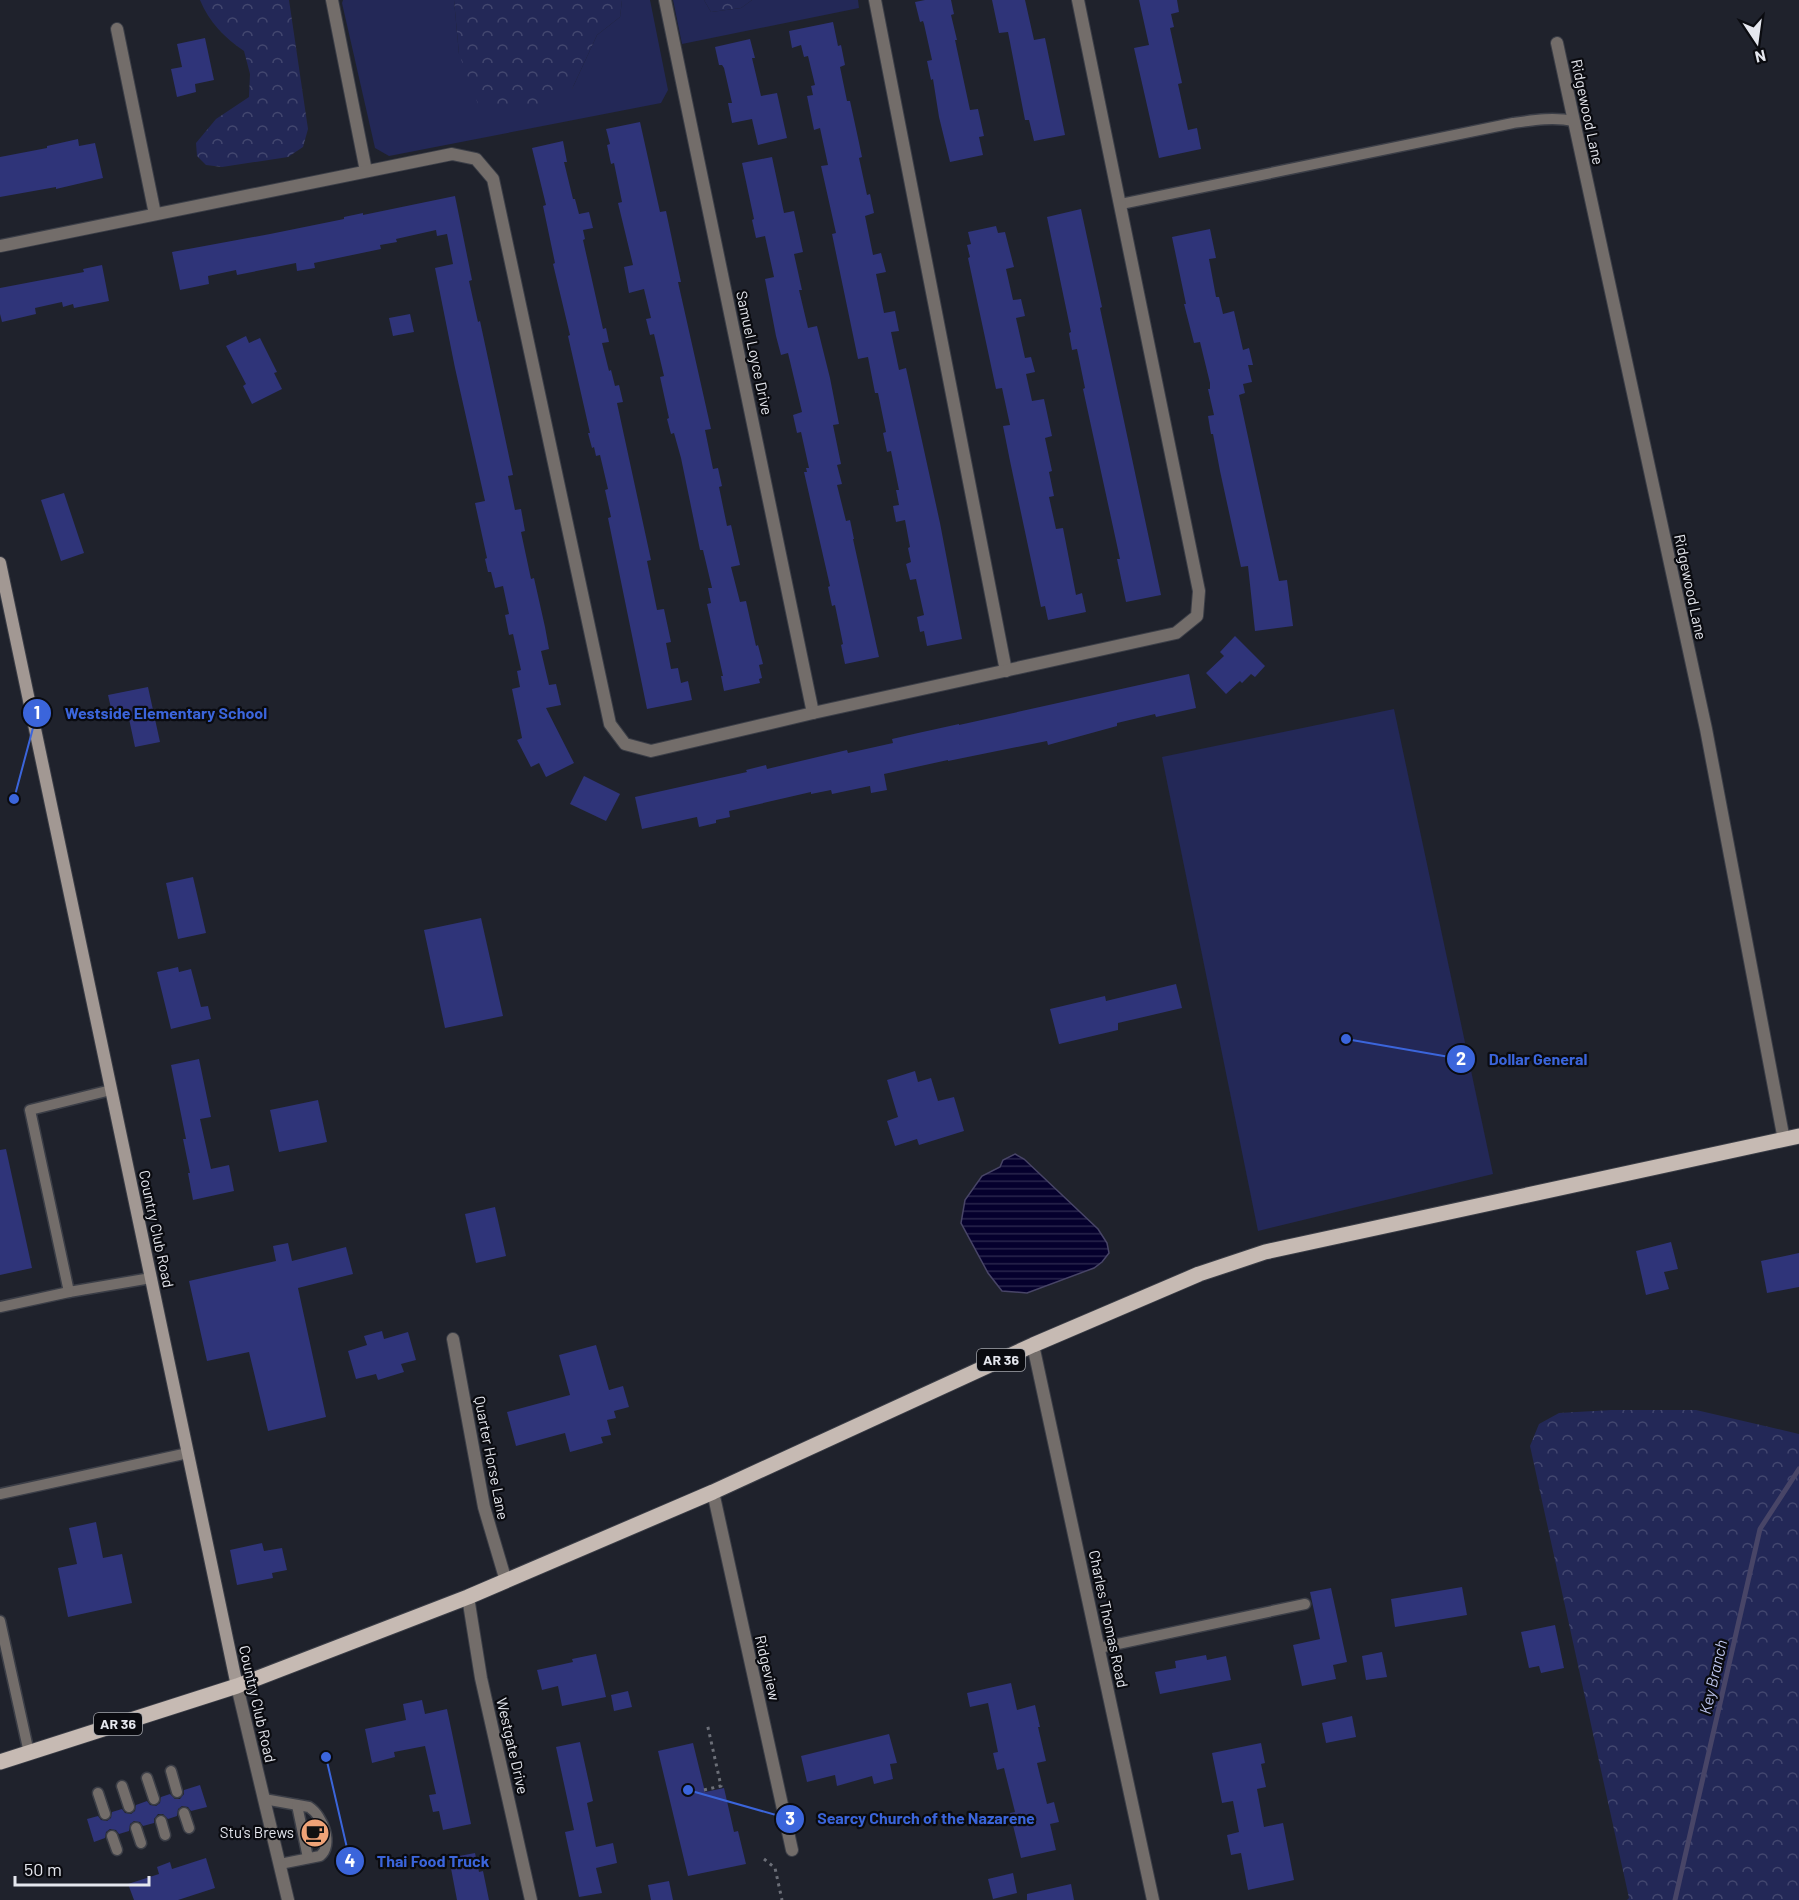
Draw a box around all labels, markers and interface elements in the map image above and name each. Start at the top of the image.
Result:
north arrow [1727,12,1787,72]
text: N [1753,47,1768,68]
street label: Ridgewood Lane [1568,57,1608,166]
street label: Samuel Loyce Drive [733,289,777,417]
street label: Ridgewood Lane [1671,532,1711,641]
callout: Westside Elementary School [22,696,279,730]
text: 1 [34,701,40,723]
text: Westside Elementary School [65,703,267,722]
callout: Dollar General [1446,1042,1599,1076]
text: 2 [1456,1047,1466,1069]
text: Dollar General [1489,1049,1587,1068]
street label: Country Club Road [136,1168,178,1289]
road number: AR 36 [977,1349,1025,1371]
street label: Quarter Horse Lane [471,1395,513,1521]
street label: Charles Thomas Road [1086,1548,1132,1689]
street label: Ridgeview [752,1633,784,1702]
water label: Key Branch [1695,1638,1730,1716]
street label: Country Club Road [236,1643,280,1764]
street label: Westgate Drive [493,1696,533,1796]
road number: AR 36 [94,1713,142,1735]
callout: Searcy Church of the Nazarene [775,1802,1047,1836]
text: 3 [785,1807,795,1829]
text: Searcy Church of the Nazarene [817,1808,1035,1827]
cafe icon: Stu's Brews [299,1817,331,1849]
place label: Stu's Brews [220,1823,294,1841]
callout: Thai Food Truck [335,1844,501,1878]
scale bar [15,1849,148,1887]
text: 4 [345,1849,356,1871]
text: Thai Food Truck [377,1851,490,1870]
text: 50 m [24,1858,62,1880]

